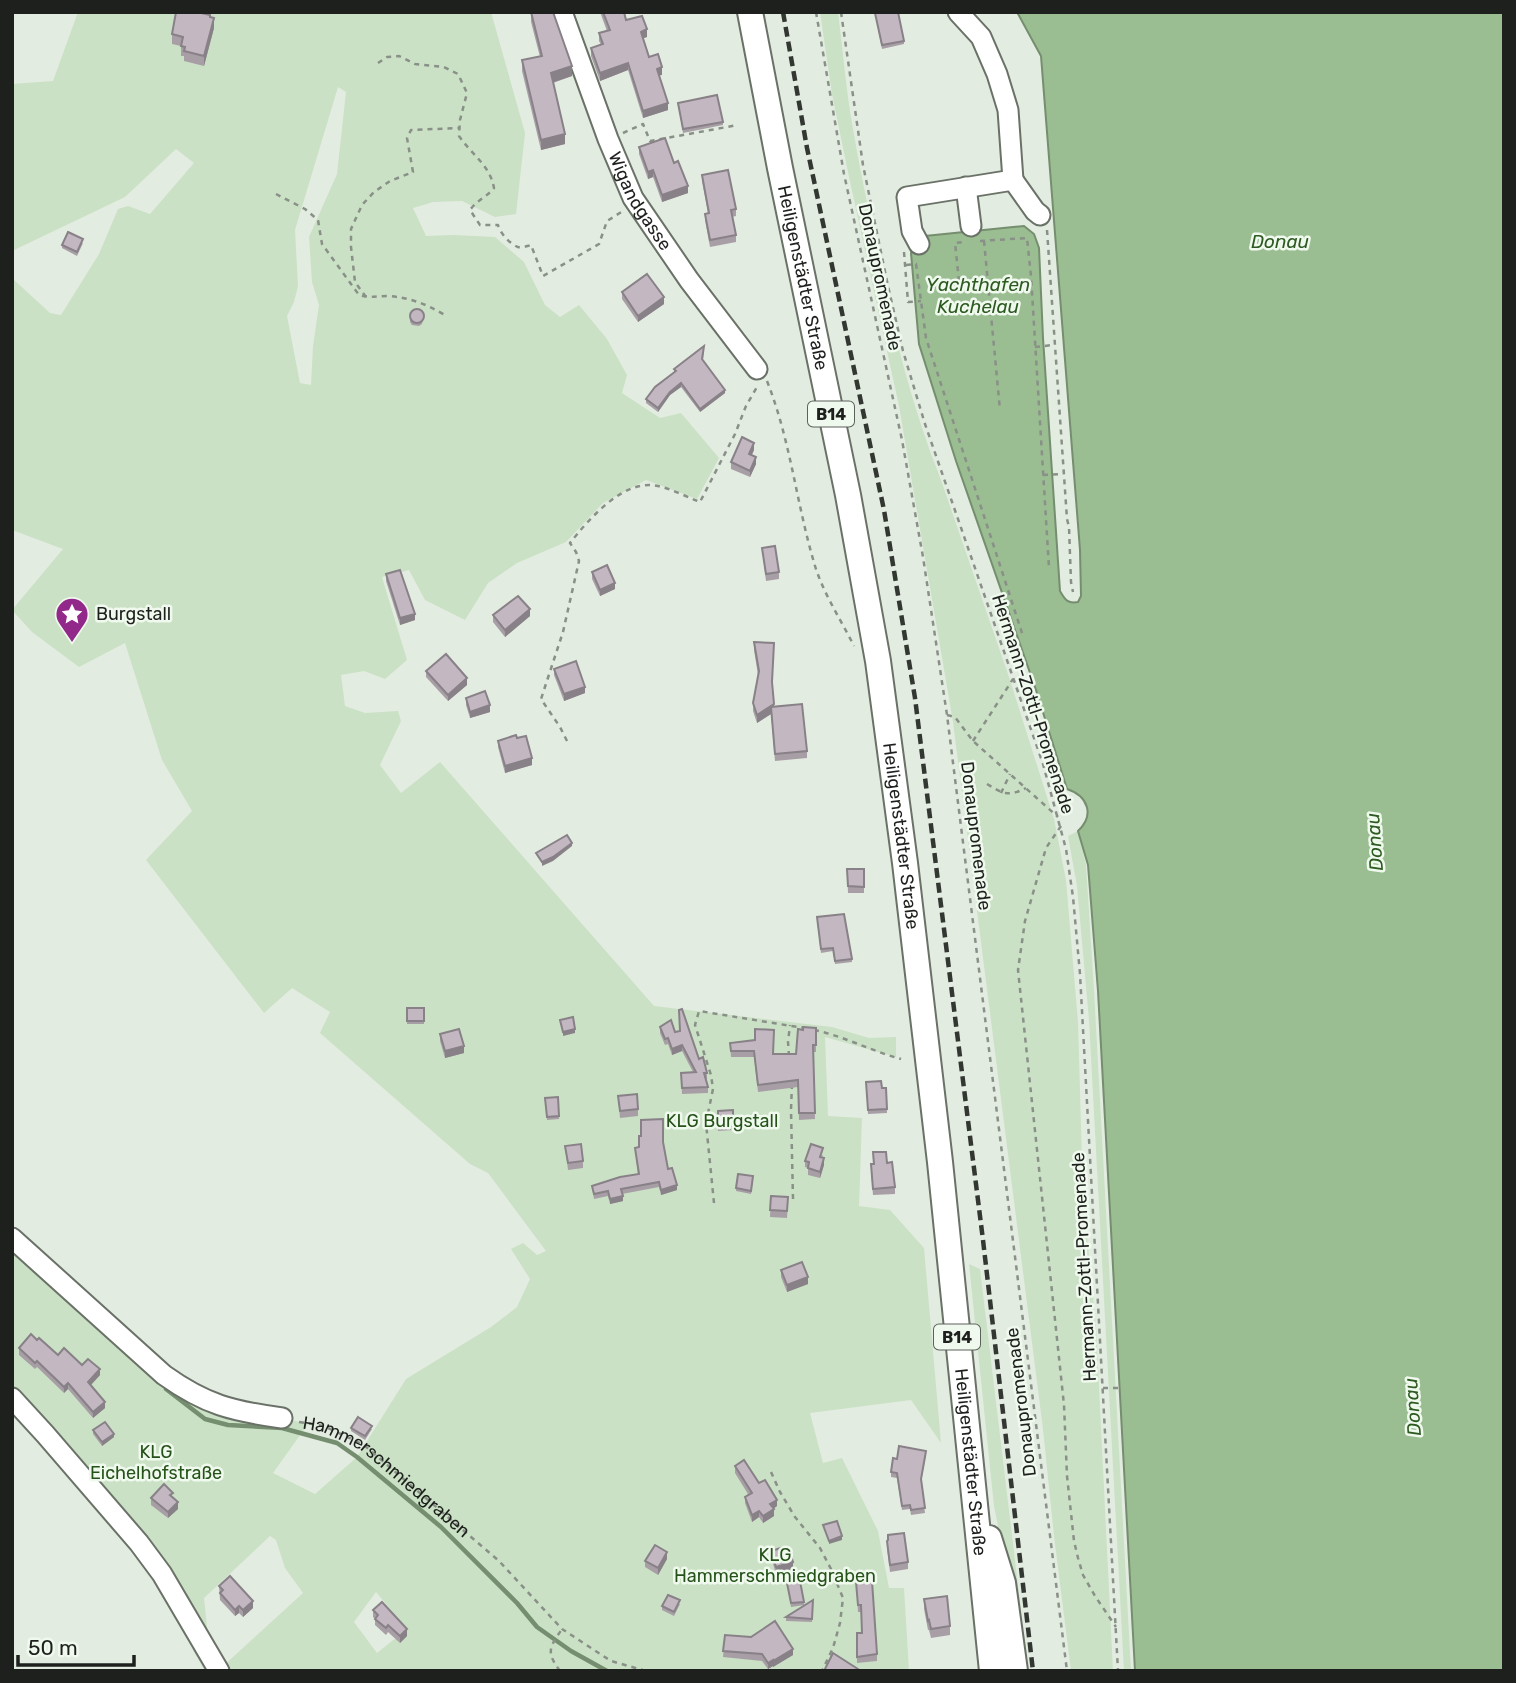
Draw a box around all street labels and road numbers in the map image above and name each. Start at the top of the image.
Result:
street label: Wigandgasse [604,148,676,255]
street label: Heiligenstädter Straße [773,183,833,372]
street label: Donaupromenade [854,201,906,353]
road number: B14 [808,402,854,426]
street label: Hermann-Zottl-Promenade [987,591,1079,817]
street label: Heiligenstädter Straße [878,741,924,931]
street label: Donaupromenade [956,760,996,912]
street label: Hermann-Zottl-Promenade [1067,1152,1101,1382]
road number: B14 [934,1324,980,1350]
street label: Donaupromenade [1001,1326,1041,1478]
street label: Heiligenstädter Straße [950,1367,991,1557]
street label: Hammerschmiedgraben [301,1412,475,1542]

